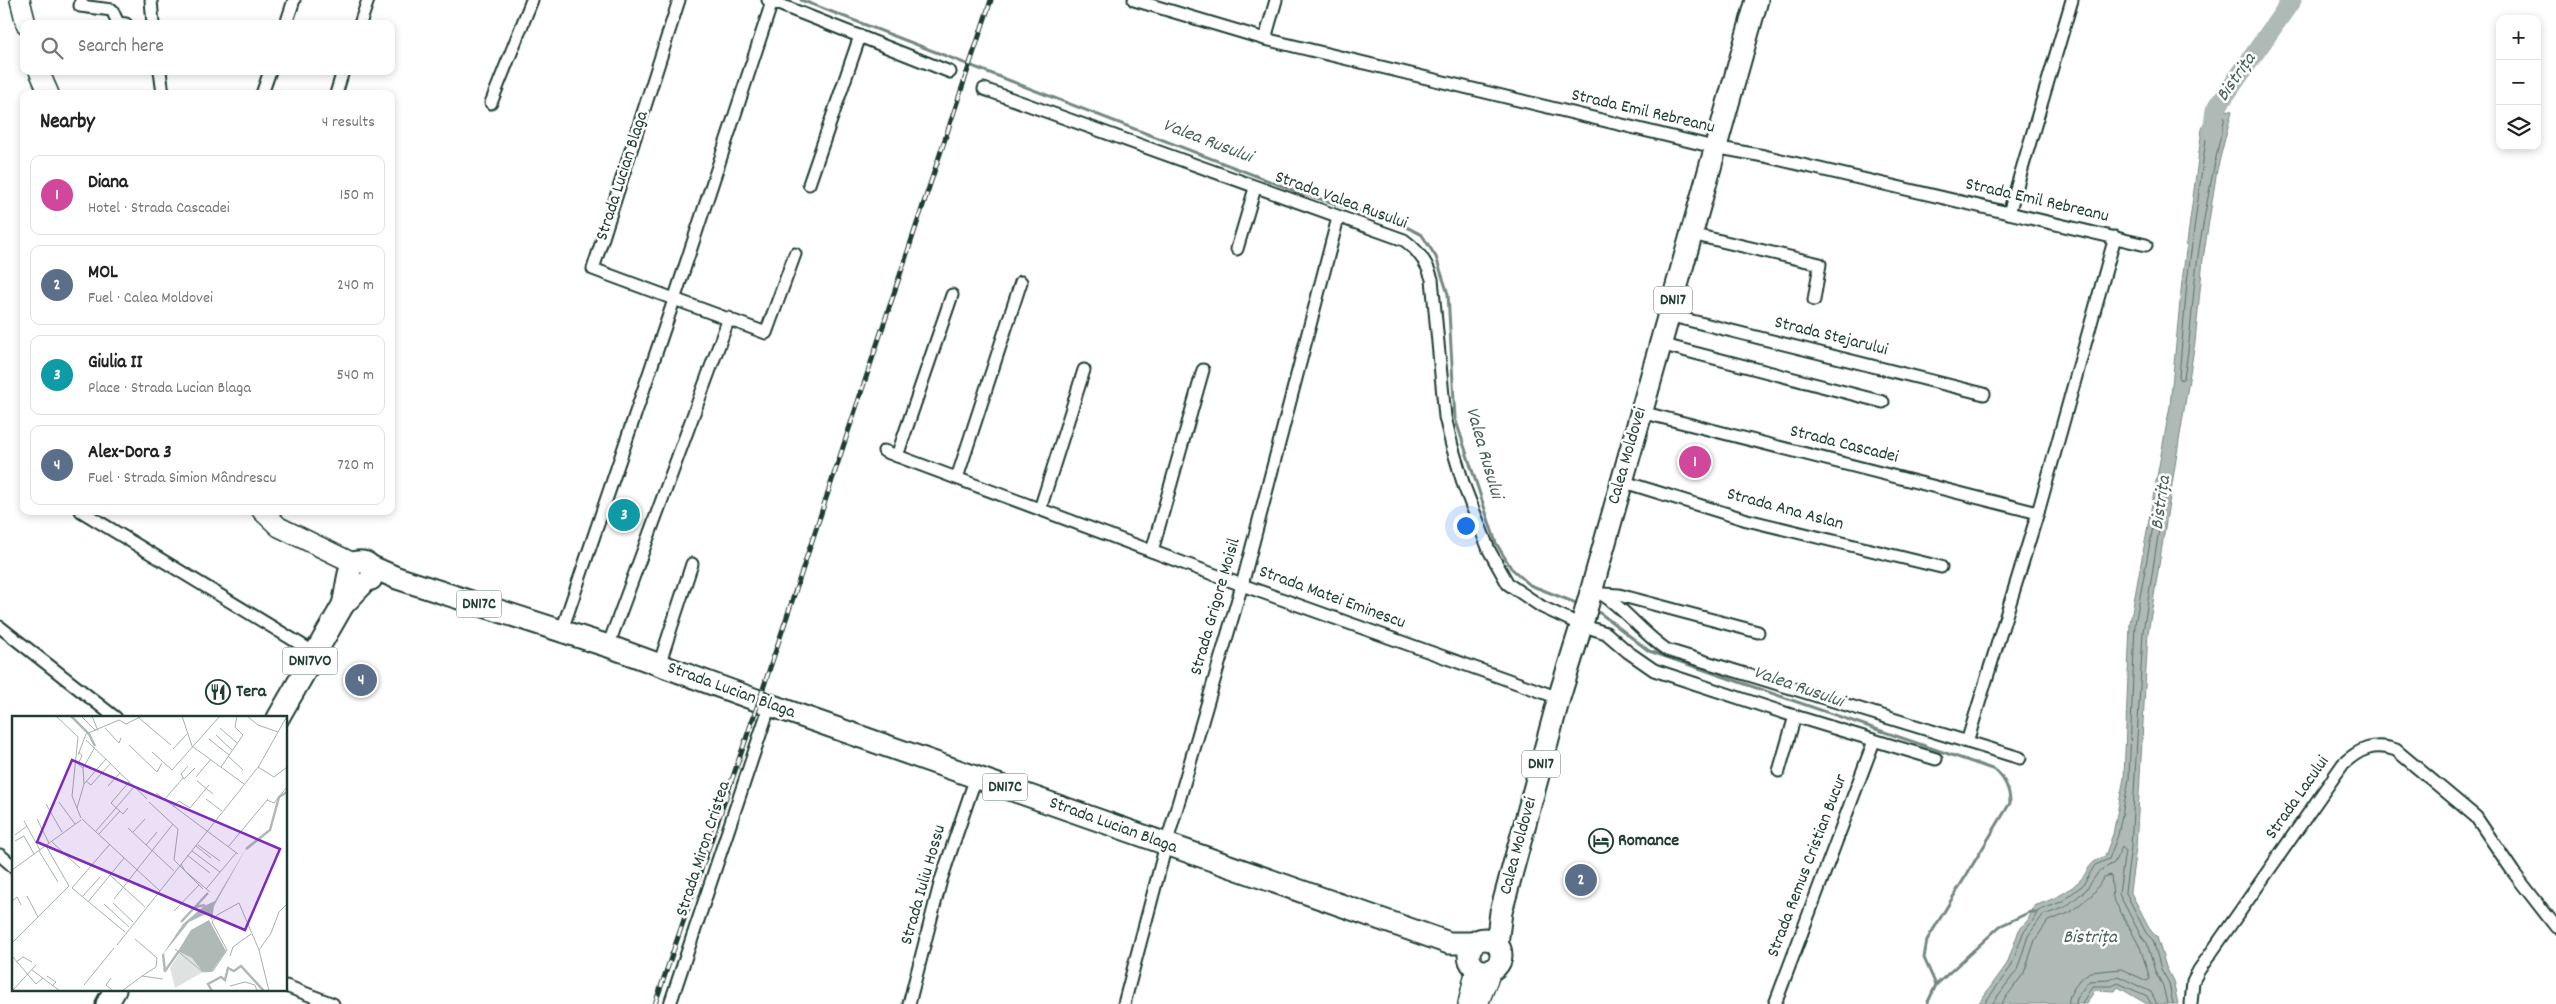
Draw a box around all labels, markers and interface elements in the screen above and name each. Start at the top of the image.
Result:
map controls [2496,15,2541,150]
button: + [2496,15,2541,60]
search box [20,20,395,75]
icon: search [38,34,66,62]
text: Search here [78,34,164,61]
water label: Bistrița [2210,47,2264,108]
button: − [2496,60,2541,105]
street label: Strada Emil Rebreanu [1569,83,1717,141]
button: layers [2496,105,2541,150]
text: Nearby [40,108,95,138]
street label: Strada Lucian Blaga [590,108,656,244]
text: 4 results [322,111,375,134]
water label: Valea Rusului [1158,113,1259,173]
street label: Strada Valea Rusului [1271,165,1411,237]
text: Diana [88,170,128,197]
street label: Strada Emil Rebreanu [1963,172,2111,230]
text: 1 [55,184,59,207]
text: 150 m [340,184,374,207]
text: Hotel · Strada Cascadei [88,197,230,220]
text: MOL [88,260,118,287]
text: 2 [54,274,61,297]
text: 240 m [337,274,374,297]
road number: DN17 [1654,286,1692,314]
text: Fuel · Calea Moldovei [88,287,213,310]
street label: Strada Stejarului [1772,311,1890,363]
text: Giulia II [88,350,142,377]
text: 3 [53,364,61,387]
text: 540 m [337,364,374,387]
text: Place · Strada Lucian Blaga [88,377,251,400]
water label: Valea Rusului [1457,404,1510,505]
street label: Calea Moldovei [1602,404,1654,508]
street label: Strada Cascadei [1787,419,1901,471]
text: Alex-Dora 3 [88,440,172,467]
pin: 1 [1679,443,1711,481]
text: 4 [54,454,60,477]
text: 720 m [338,454,374,477]
text: Fuel · Strada Simion Mândrescu [88,467,276,490]
water label: Bistrița [2145,473,2179,532]
street label: Strada Ana Aslan [1724,482,1846,538]
pin: 3 [608,496,640,534]
your location [1453,513,1479,539]
street label: Strada Grigore Moisil [1184,535,1248,678]
street label: Strada Matei Eminescu [1255,560,1409,636]
road number: DN17C [456,590,502,618]
road number: DN17VO [282,648,338,674]
street label: Strada Lucian Blaga [663,656,799,726]
water label: Valea Rusului [1749,660,1850,717]
pin: 4 [345,661,377,699]
restaurant icon: Tera [205,679,231,705]
place label: Tera [236,680,267,705]
inset map [12,716,288,992]
road number: DN17 [1522,751,1560,778]
street label: Strada Lacului [2260,751,2336,845]
street label: Strada Remus Cristian Bucur [1761,770,1855,961]
road number: DN17C [982,774,1028,800]
street label: Strada Miron Cristea [670,778,738,920]
street label: Strada Lucian Blaga [1045,791,1181,861]
street label: Calea Moldovei [1494,794,1544,898]
street label: Strada Iuliu Hossu [895,822,953,948]
hotel icon: Romance [1588,828,1614,854]
place label: Romance [1618,829,1679,854]
pin: 2 [1565,861,1597,899]
water label: Bistrița [2063,925,2118,952]

